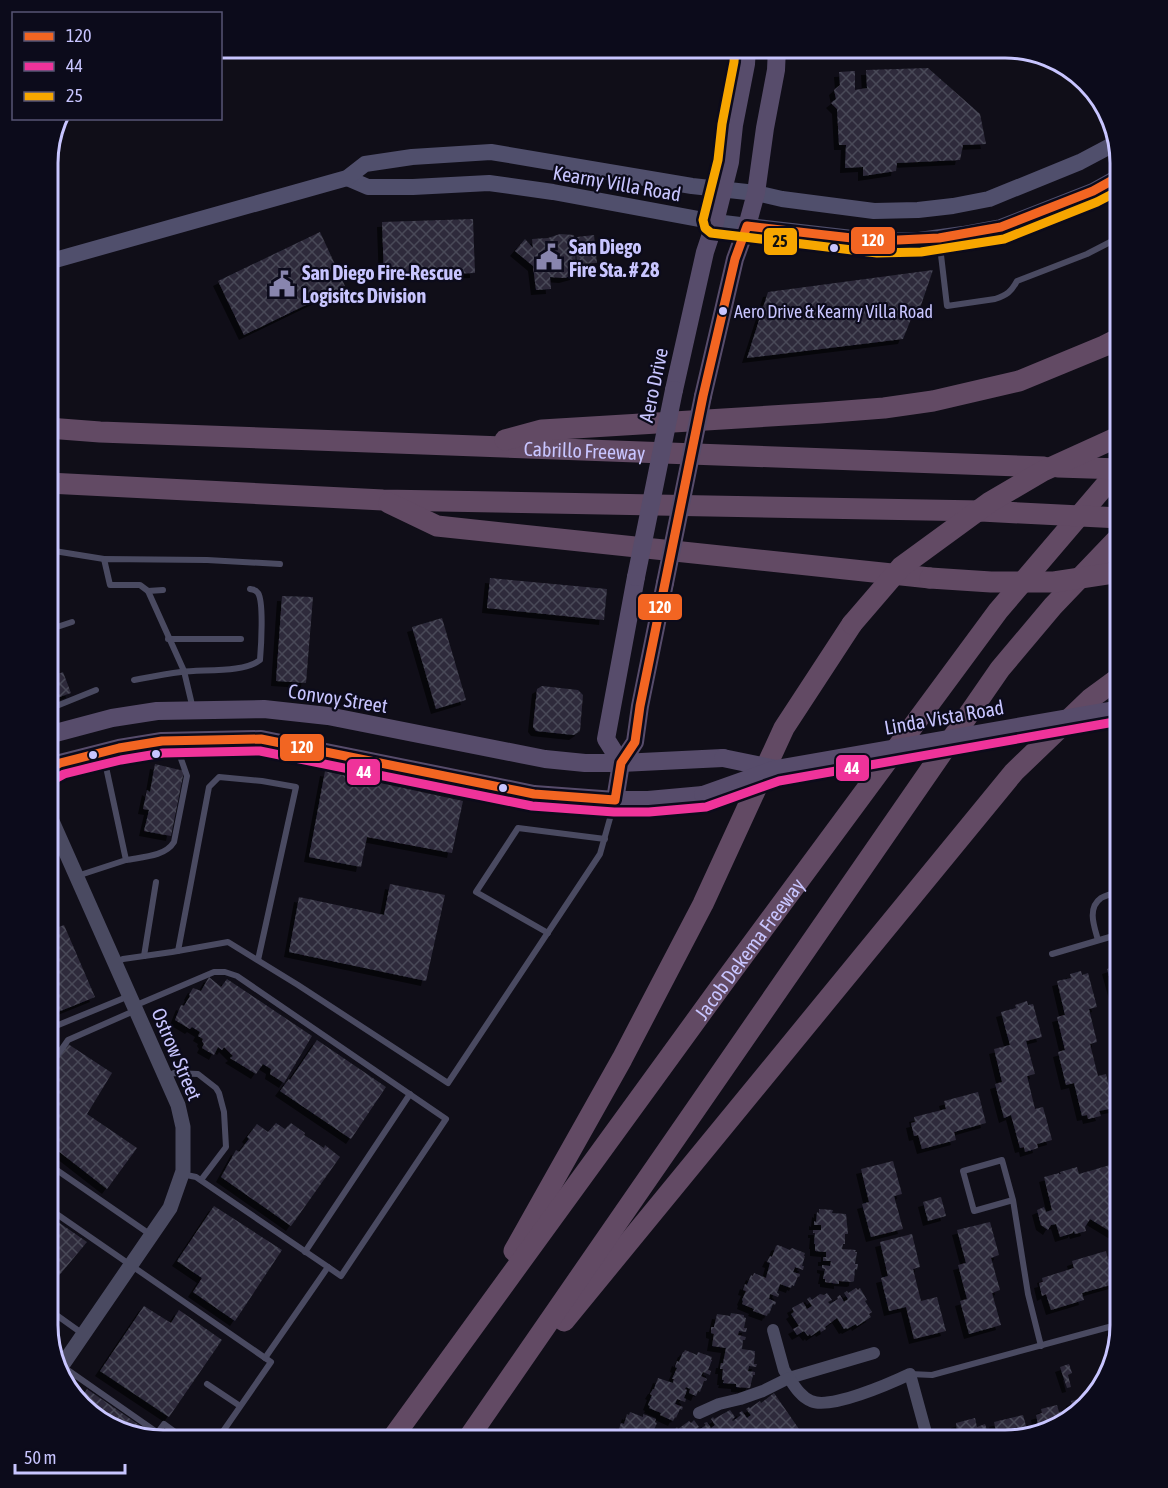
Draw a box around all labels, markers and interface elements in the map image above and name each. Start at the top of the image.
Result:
legend [12,12,222,120]
text: 120 [66,25,91,46]
text: 44 [66,55,83,76]
text: 25 [66,85,83,106]
street label: Kearny Villa Road [551,160,683,206]
line badge: 120 [850,226,896,255]
line badge: 25 [763,227,798,256]
text: 120 [862,231,885,249]
text: 25 [772,232,788,250]
place label: San Diego Fire Sta. # 28 [569,235,660,281]
public building icon: San Diego Fire Sta. # 28 [534,242,564,272]
unlabelled marker [828,242,840,254]
place label: San Diego Fire-Rescue Logisitcs Division [302,261,462,307]
public building icon: San Diego Fire-Rescue Logisitcs Division [267,269,297,299]
place label: Aero Drive & Kearny Villa Road [734,301,933,322]
marker: Aero Drive & Kearny Villa Road [717,305,729,317]
street label: Aero Drive [634,346,672,424]
street label: Cabrillo Freeway [523,436,646,464]
line badge: 120 [637,593,683,621]
text: 120 [649,598,672,616]
street label: Convoy Street [287,679,390,717]
street label: Linda Vista Road [882,695,1006,739]
line badge: 120 [279,733,325,762]
text: 120 [291,738,314,756]
unlabelled marker [150,748,162,760]
unlabelled marker [87,749,99,761]
line badge: 44 [835,754,870,782]
line badge: 44 [346,758,381,786]
text: 44 [843,759,860,777]
text: 44 [355,763,372,781]
unlabelled marker [497,782,509,794]
street label: Jacob Dekema Freeway [689,873,808,1024]
street label: Ostrow Street [147,1004,207,1104]
scale bar [15,1437,124,1475]
text: 50 m [24,1447,56,1468]

